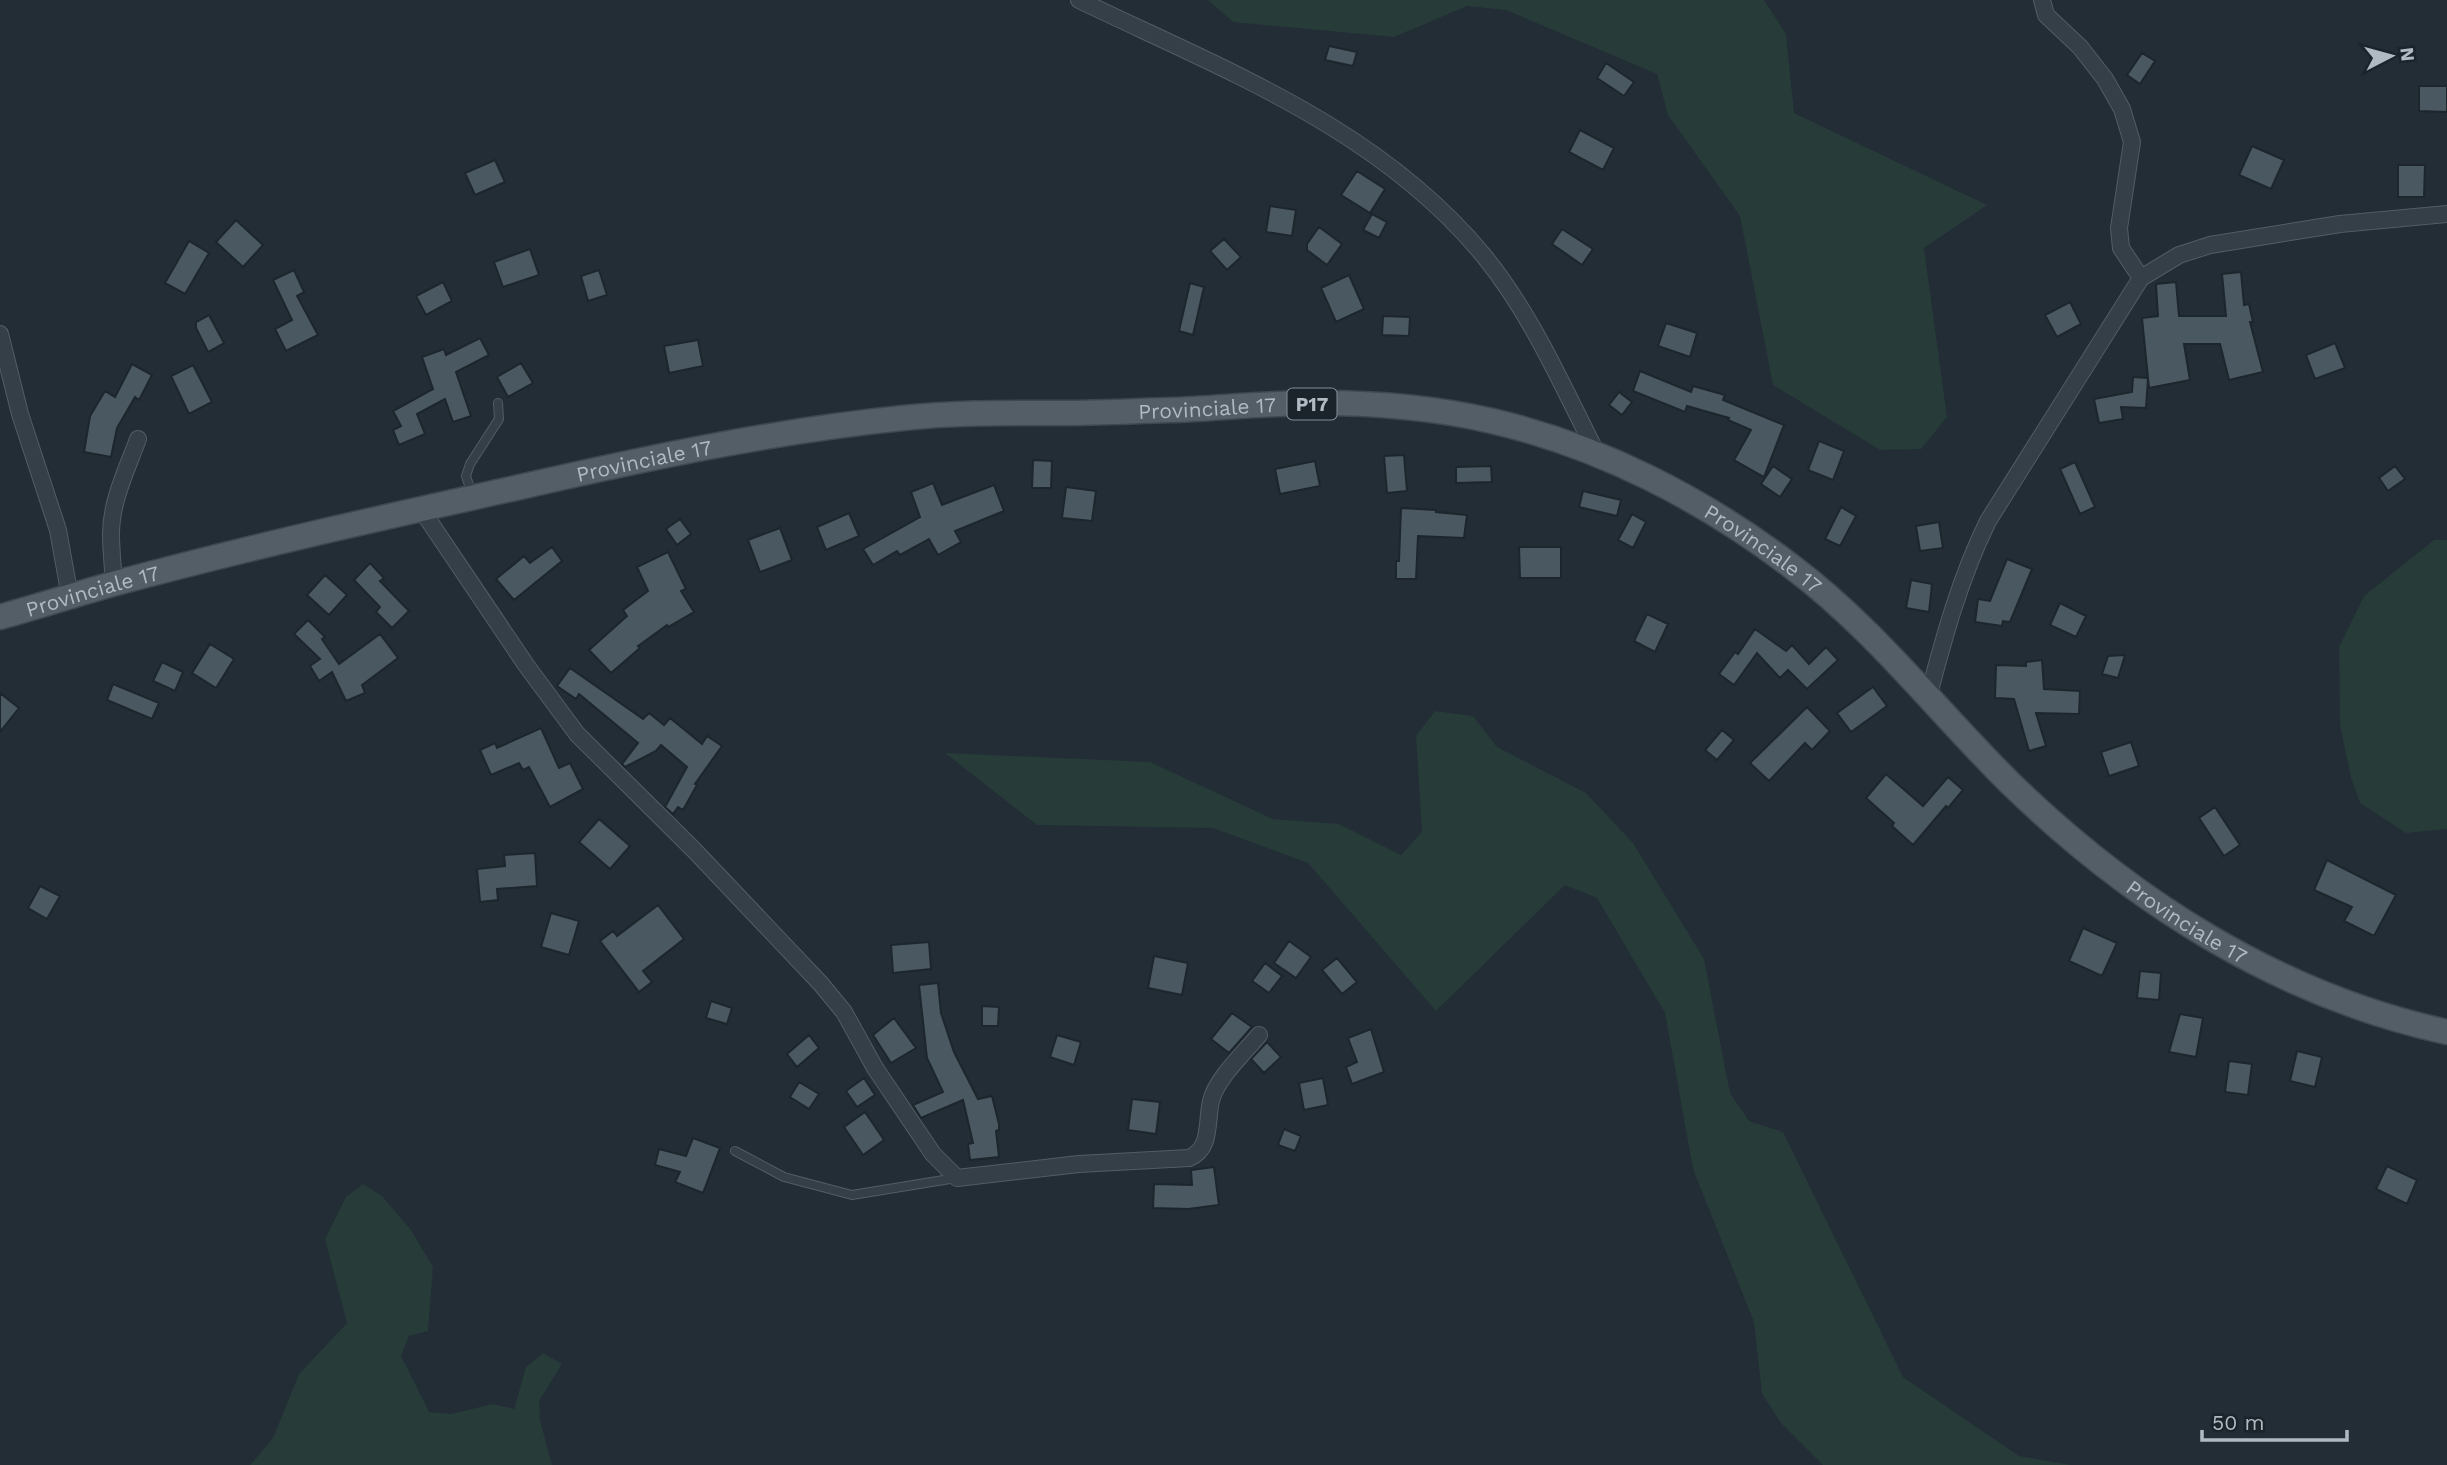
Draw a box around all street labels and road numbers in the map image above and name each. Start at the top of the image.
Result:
road number: P17 [1288,388,1336,420]
street label: Provinciale 17 [1138,392,1277,424]
street label: Provinciale 17 [574,434,714,486]
street label: Provinciale 17 [1700,498,1827,598]
street label: Provinciale 17 [23,560,162,621]
street label: Provinciale 17 [2122,874,2252,969]

